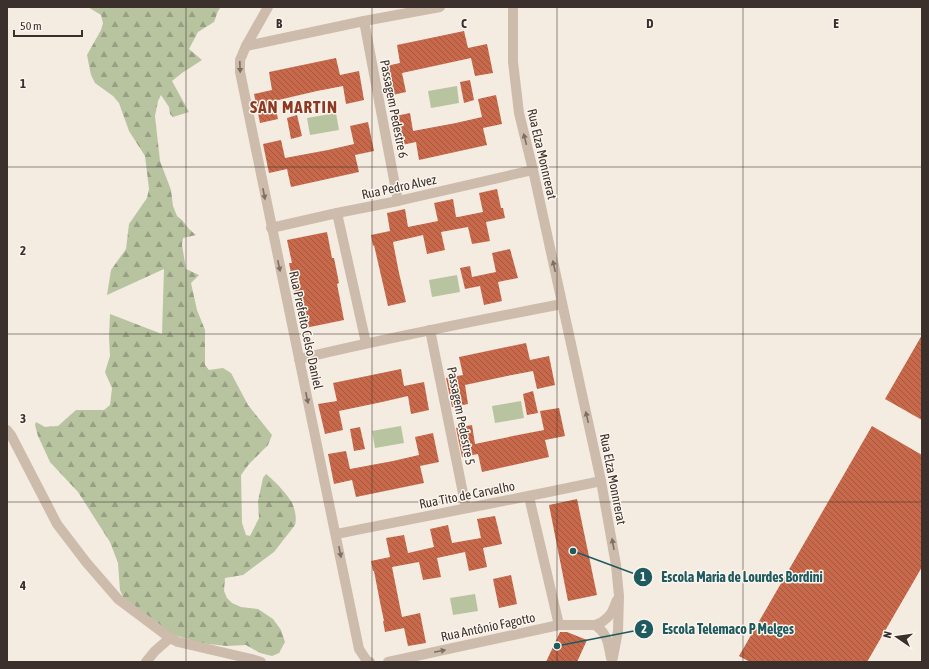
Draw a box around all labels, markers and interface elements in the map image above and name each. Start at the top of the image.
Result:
scale bar [14,12,82,38]
text: B [276,16,283,31]
text: C [461,16,467,31]
text: D [646,16,654,31]
text: E [833,16,839,31]
text: 50 m [20,19,42,33]
street label: Passagem Pedestre 6 [377,59,411,159]
one-way arrow [237,61,243,74]
text: 1 [20,76,26,91]
district label: SAN MARTIN [250,97,338,117]
street label: Rua Elza Monnrerat [524,107,560,201]
one-way arrow [522,133,528,145]
street label: Rua Pedro Alvez [360,172,438,202]
one-way arrow [262,188,268,200]
text: 2 [20,243,26,258]
one-way arrow [277,260,283,272]
one-way arrow [550,260,556,272]
street label: Rua Prefeito Celso Daniel [286,270,326,391]
street label: Passagem Pedestre 5 [444,366,478,466]
one-way arrow [305,391,311,404]
one-way arrow [583,410,589,423]
text: 3 [20,411,26,426]
street label: Rua Elza Monnrerat [597,432,629,526]
street label: Rua Tito de Carvalho [418,478,516,512]
one-way arrow [609,538,615,550]
one-way arrow [337,546,343,558]
callout: Escola Maria de Lourdes Bordini [633,564,831,590]
text: Escola Maria de Lourdes Bordini [661,569,823,585]
text: 1 [640,570,646,584]
text: 4 [19,578,26,593]
street label: Rua Antônio Fagotto [439,610,537,644]
callout: Escola Telemaco P Melges [634,616,802,642]
north arrow [877,617,917,657]
text: Escola Telemaco P Melges [662,621,794,637]
text: 2 [641,622,647,636]
text: N [881,630,894,639]
one-way arrow [434,647,446,653]

